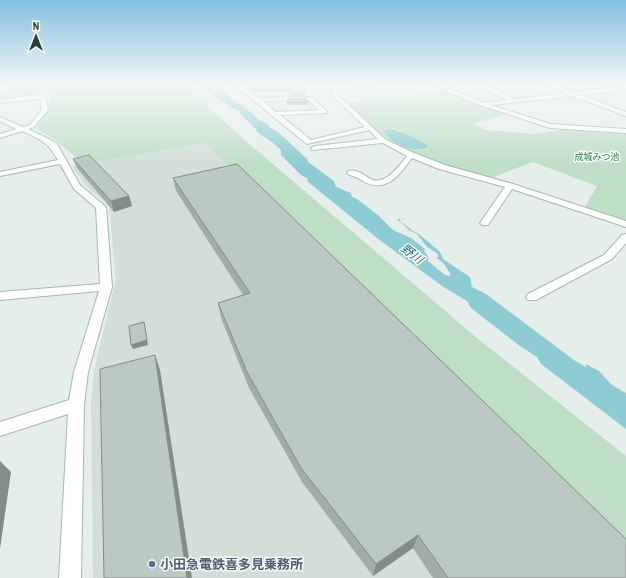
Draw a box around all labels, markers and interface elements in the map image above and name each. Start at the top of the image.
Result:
north arrow [16,16,56,56]
text: N [33,19,39,33]
park label: 成城みつ池 [574,151,620,163]
water label: 野川 [398,240,428,269]
place label: 小田急電鉄喜多見乗務所 [160,556,303,573]
marker: 小田急電鉄喜多見乗務所 [147,559,157,569]

